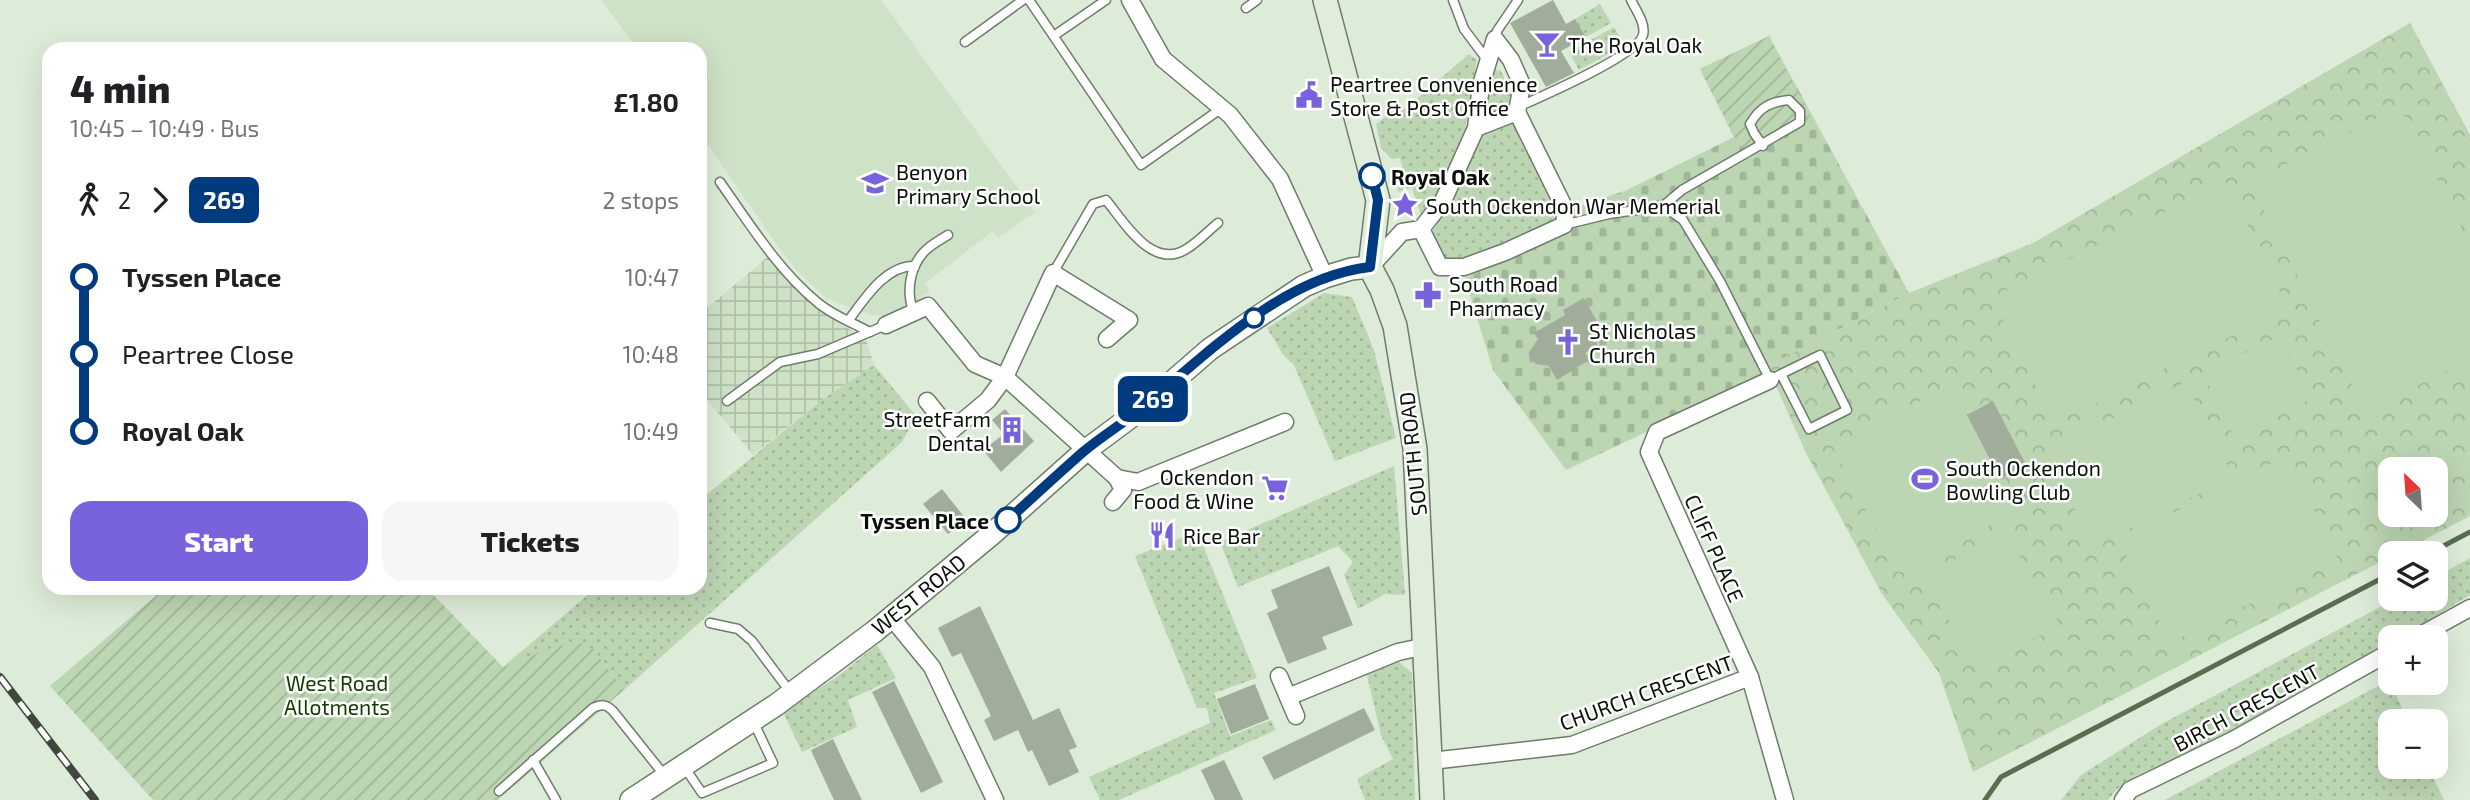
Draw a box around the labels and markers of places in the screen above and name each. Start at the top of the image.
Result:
bar icon: The Royal Oak [1532,29,1562,59]
place label: The Royal Oak [1568,32,1703,57]
place label: Peartree Convenience Store & Post Office [1330,71,1538,120]
public building icon: Peartree Convenience Store & Post Office [1294,80,1324,110]
place label: Benyon Primary School [896,159,1041,208]
marker: Royal Oak [1359,163,1385,189]
place label: Royal Oak [1391,164,1490,190]
school or university icon: Benyon Primary School [860,168,890,198]
place icon: South Ockendon War Memerial [1390,190,1420,220]
place label: South Ockendon War Memerial [1426,193,1721,218]
place label: South Road Pharmacy [1449,271,1558,320]
pharmacy icon: South Road Pharmacy [1413,280,1443,310]
unlabelled marker [1244,308,1264,328]
place label: St Nicholas Church [1589,318,1696,367]
church icon: St Nicholas Church [1553,327,1583,357]
place label: StreetFarm Dental [883,406,992,455]
building icon: StreetFarm Dental [997,415,1027,445]
place label: South Ockendon Bowling Club [1946,455,2101,504]
place label: Ockendon Food & Wine [1133,464,1254,513]
sports icon: South Ockendon Bowling Club [1910,464,1940,494]
supermarket icon: Ockendon Food & Wine [1260,473,1290,503]
marker: Tyssen Place [995,507,1021,533]
place label: Tyssen Place [860,508,989,534]
restaurant icon: Rice Bar [1147,520,1177,550]
place label: Rice Bar [1183,523,1261,548]

